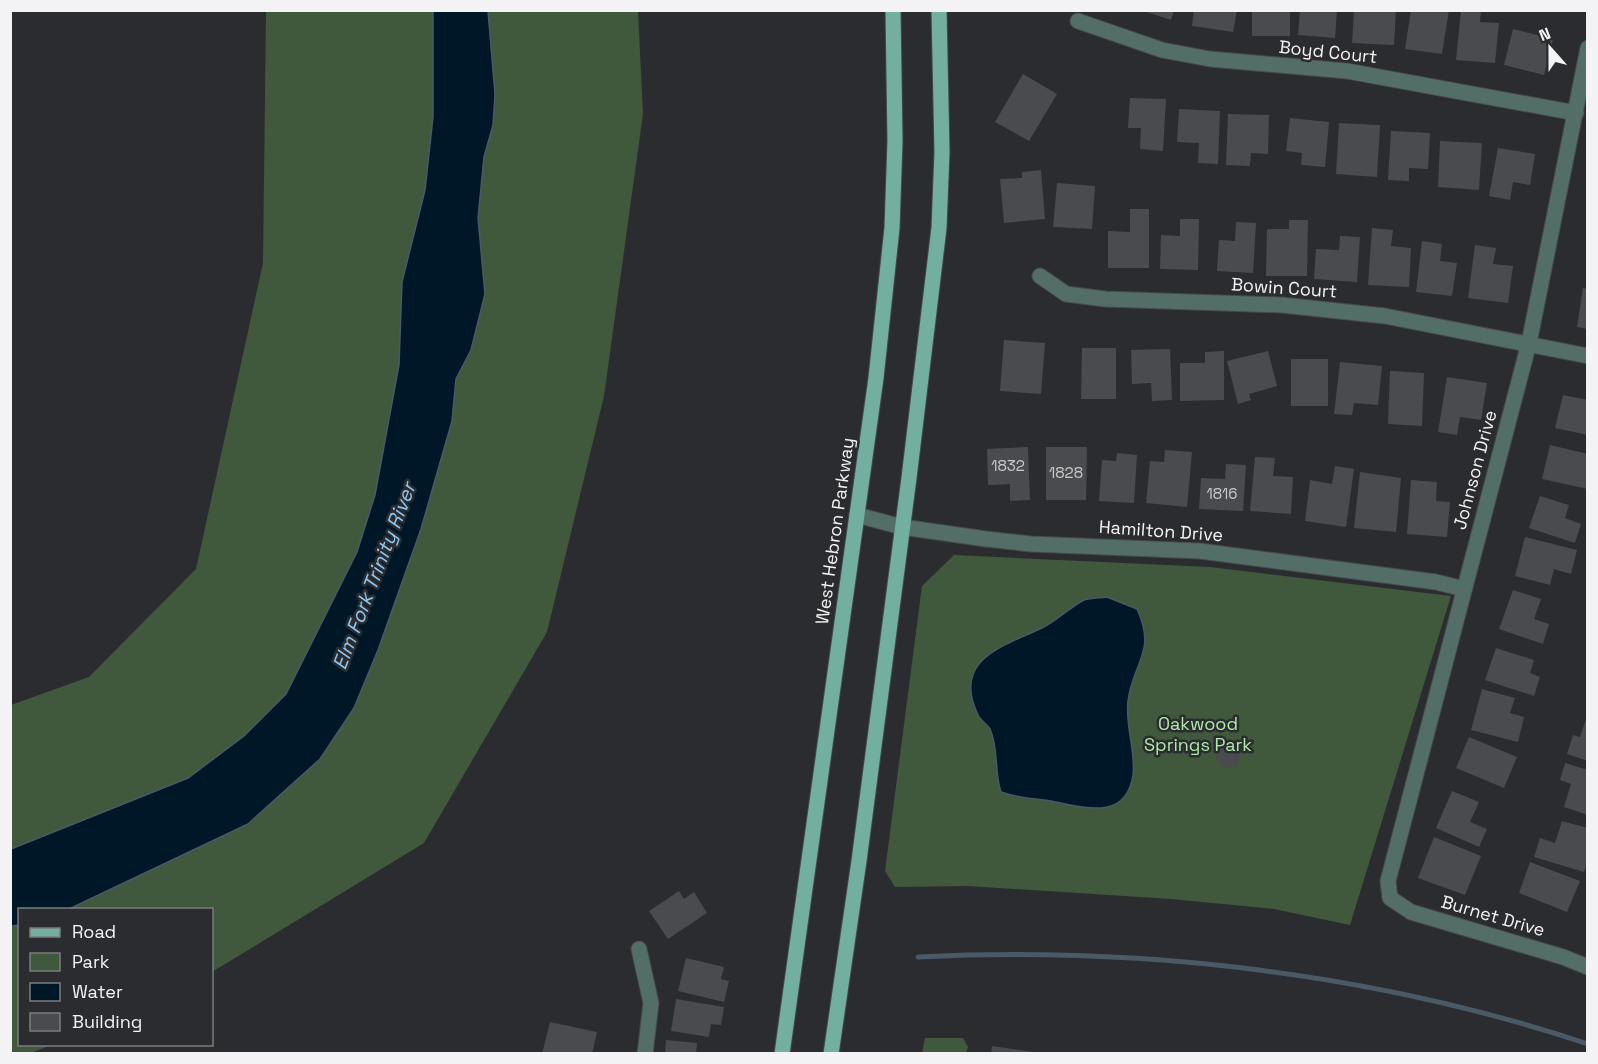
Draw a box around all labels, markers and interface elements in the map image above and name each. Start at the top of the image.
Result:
north arrow [1520,18,1580,78]
text: N [1536,23,1554,46]
street label: Boyd Court [1278,35,1378,68]
street label: Bowin Court [1230,272,1338,303]
street label: Johnson Drive [1448,408,1502,532]
street label: West Hebron Parkway [810,436,859,626]
house number: 1832 [991,456,1025,475]
house number: 1828 [1049,463,1083,482]
water label: Elm Fork Trinity River [326,477,423,673]
house number: 1816 [1206,484,1238,503]
street label: Hamilton Drive [1098,515,1224,546]
park label: Oakwood Springs Park [1144,712,1252,756]
street label: Burnet Drive [1439,890,1548,941]
legend [18,908,213,1046]
text: Road [72,920,116,943]
text: Park [72,950,110,973]
text: Water [72,980,123,1003]
text: Building [72,1010,142,1033]

